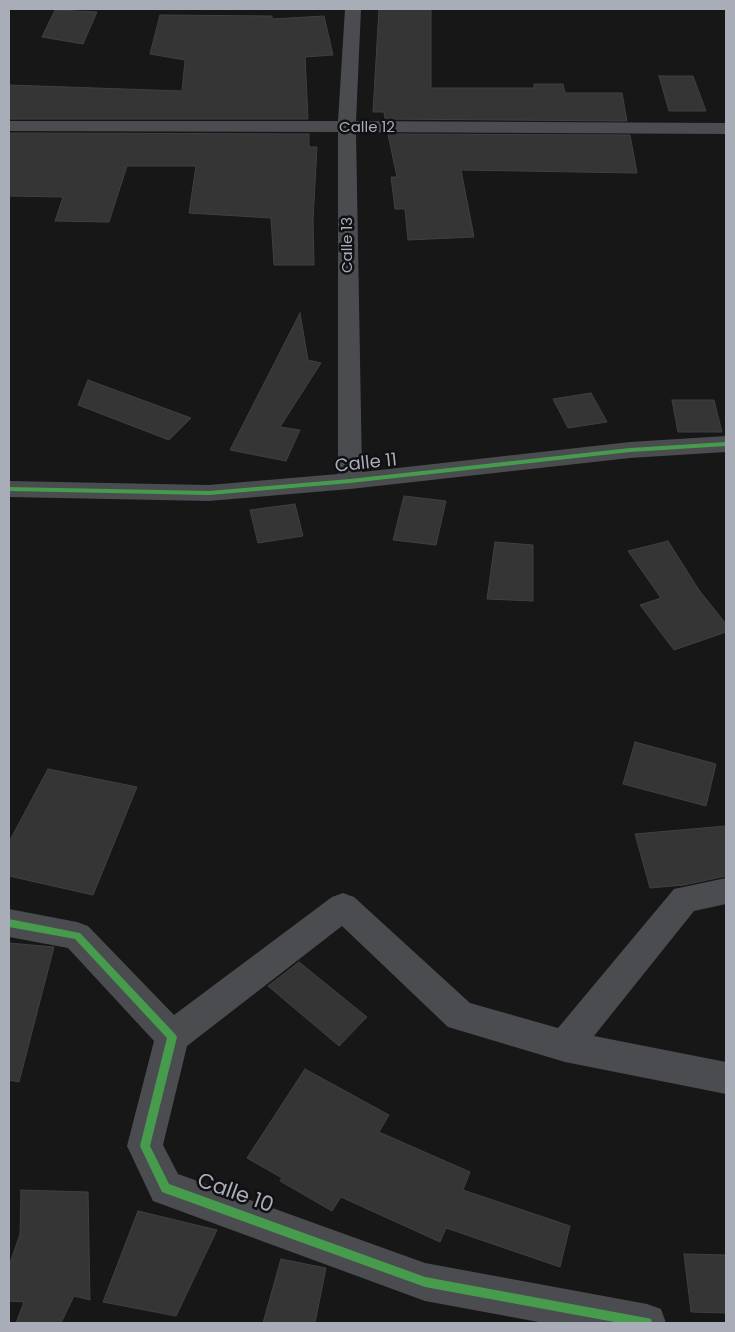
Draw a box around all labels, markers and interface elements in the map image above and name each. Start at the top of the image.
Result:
street label: Calle 12 [339,119,395,137]
street label: Calle 13 [339,217,357,273]
street label: Calle 11 [334,450,398,478]
street label: Calle 10 [193,1169,277,1219]

